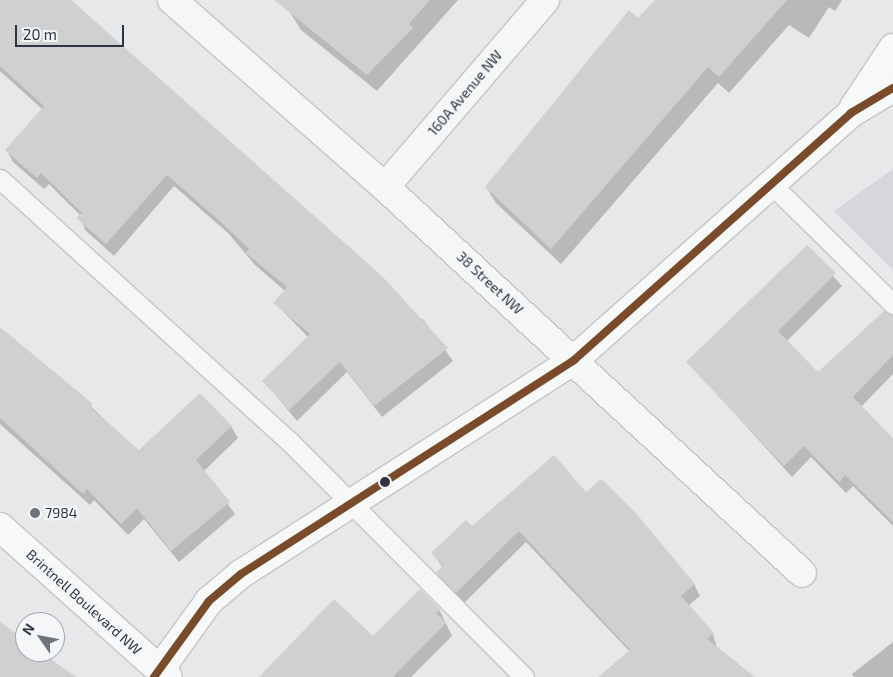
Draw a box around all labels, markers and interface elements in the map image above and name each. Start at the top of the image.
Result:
scale bar [18,15,126,47]
text: 20 m [23,25,57,43]
street label: 160A Avenue NW [424,47,506,139]
street label: 38 Street NW [453,248,527,318]
unlabelled marker [380,477,390,487]
place label: 7984 [45,505,77,521]
marker: 7984 [29,507,41,519]
street label: Brintnell Boulevard NW [23,546,145,658]
north arrow [15,612,65,662]

